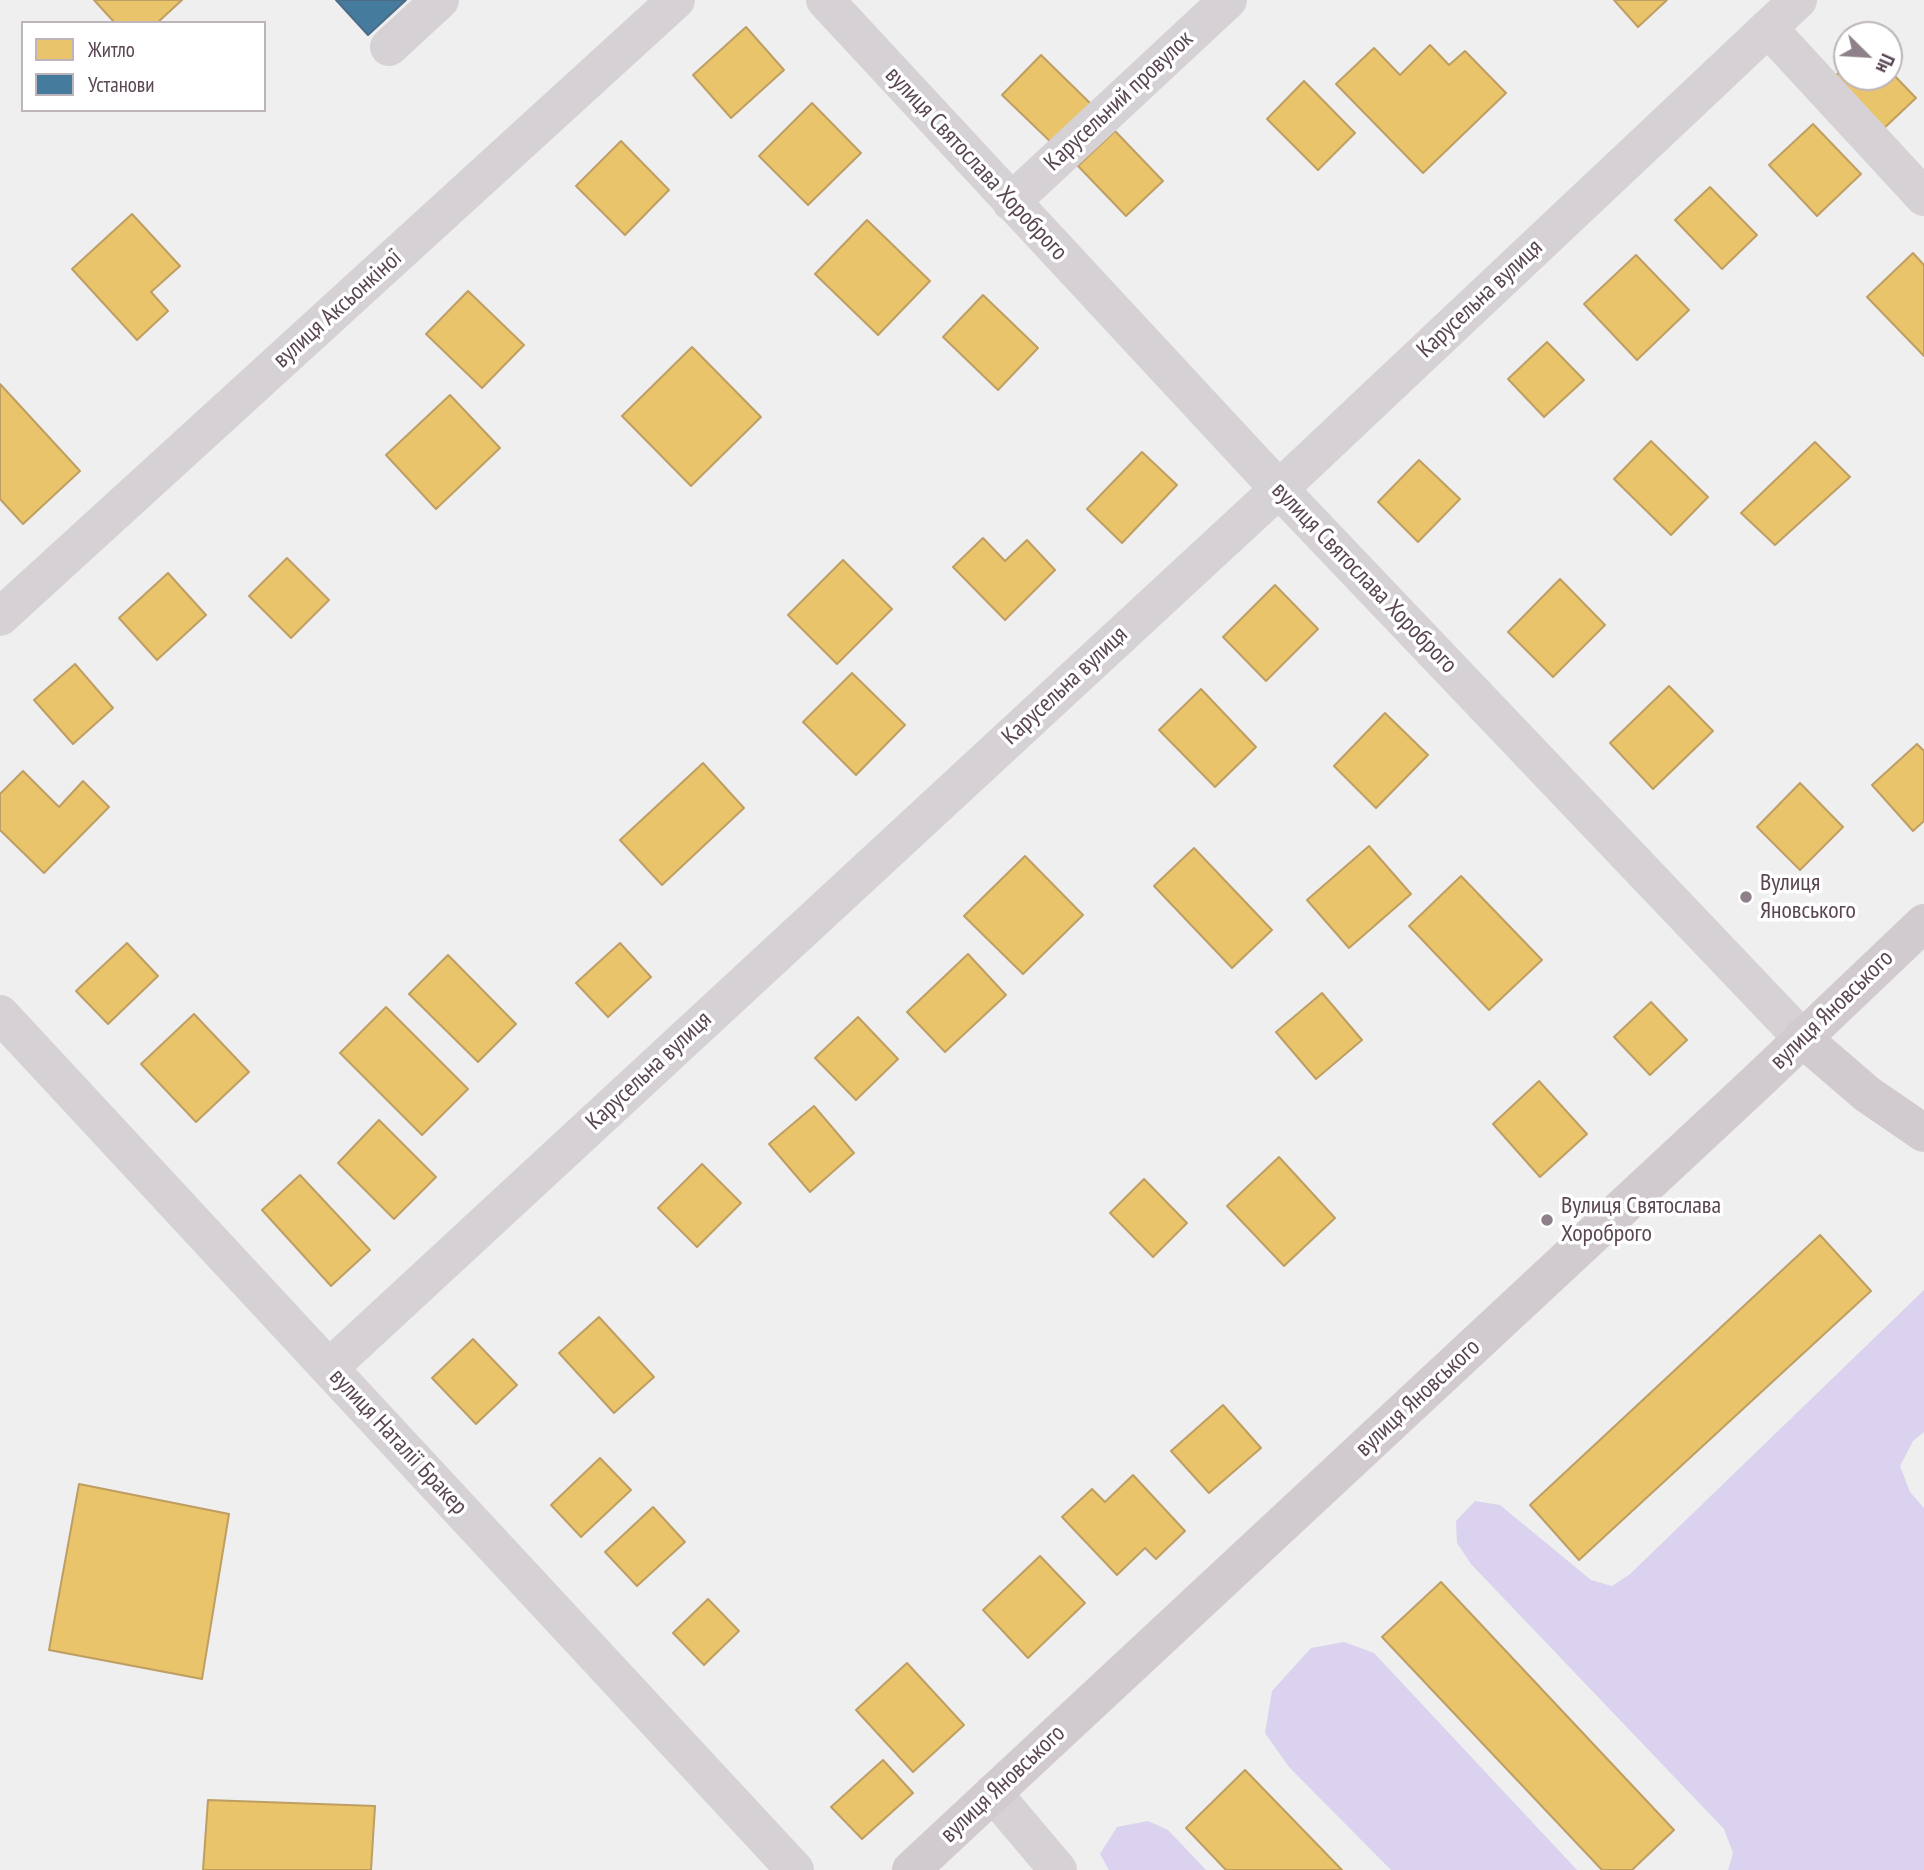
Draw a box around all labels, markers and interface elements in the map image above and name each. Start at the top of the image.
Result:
legend [21,21,266,112]
north arrow [1833,21,1903,91]
street label: Карусельний провулок [1039,25,1199,177]
text: Житло [88,36,135,63]
text: Пн [1871,50,1900,77]
street label: вулиця Святослава Хороброго [879,61,1073,267]
text: Установи [88,71,155,98]
street label: Карусельна вулиця [1411,234,1549,364]
street label: вулиця Аксьонкіної [268,244,408,374]
street label: вулиця Святослава Хороброго [1265,477,1463,679]
street label: Карусельна вулиця [996,621,1134,751]
place label: Вулиця Яновського [1760,869,1856,925]
marker: Вулиця Яновського [1738,889,1754,905]
street label: вулиця Яновського [1765,944,1899,1076]
street label: Карусельна вулиця [580,1006,718,1136]
place label: Вулиця Святослава Хороброго [1561,1192,1721,1248]
marker: Вулиця Святослава Хороброго [1539,1212,1555,1228]
street label: вулиця Яновського [1350,1333,1486,1463]
street label: вулиця Наталії Бракер [323,1363,473,1521]
street label: вулиця Яновського [935,1719,1071,1849]

